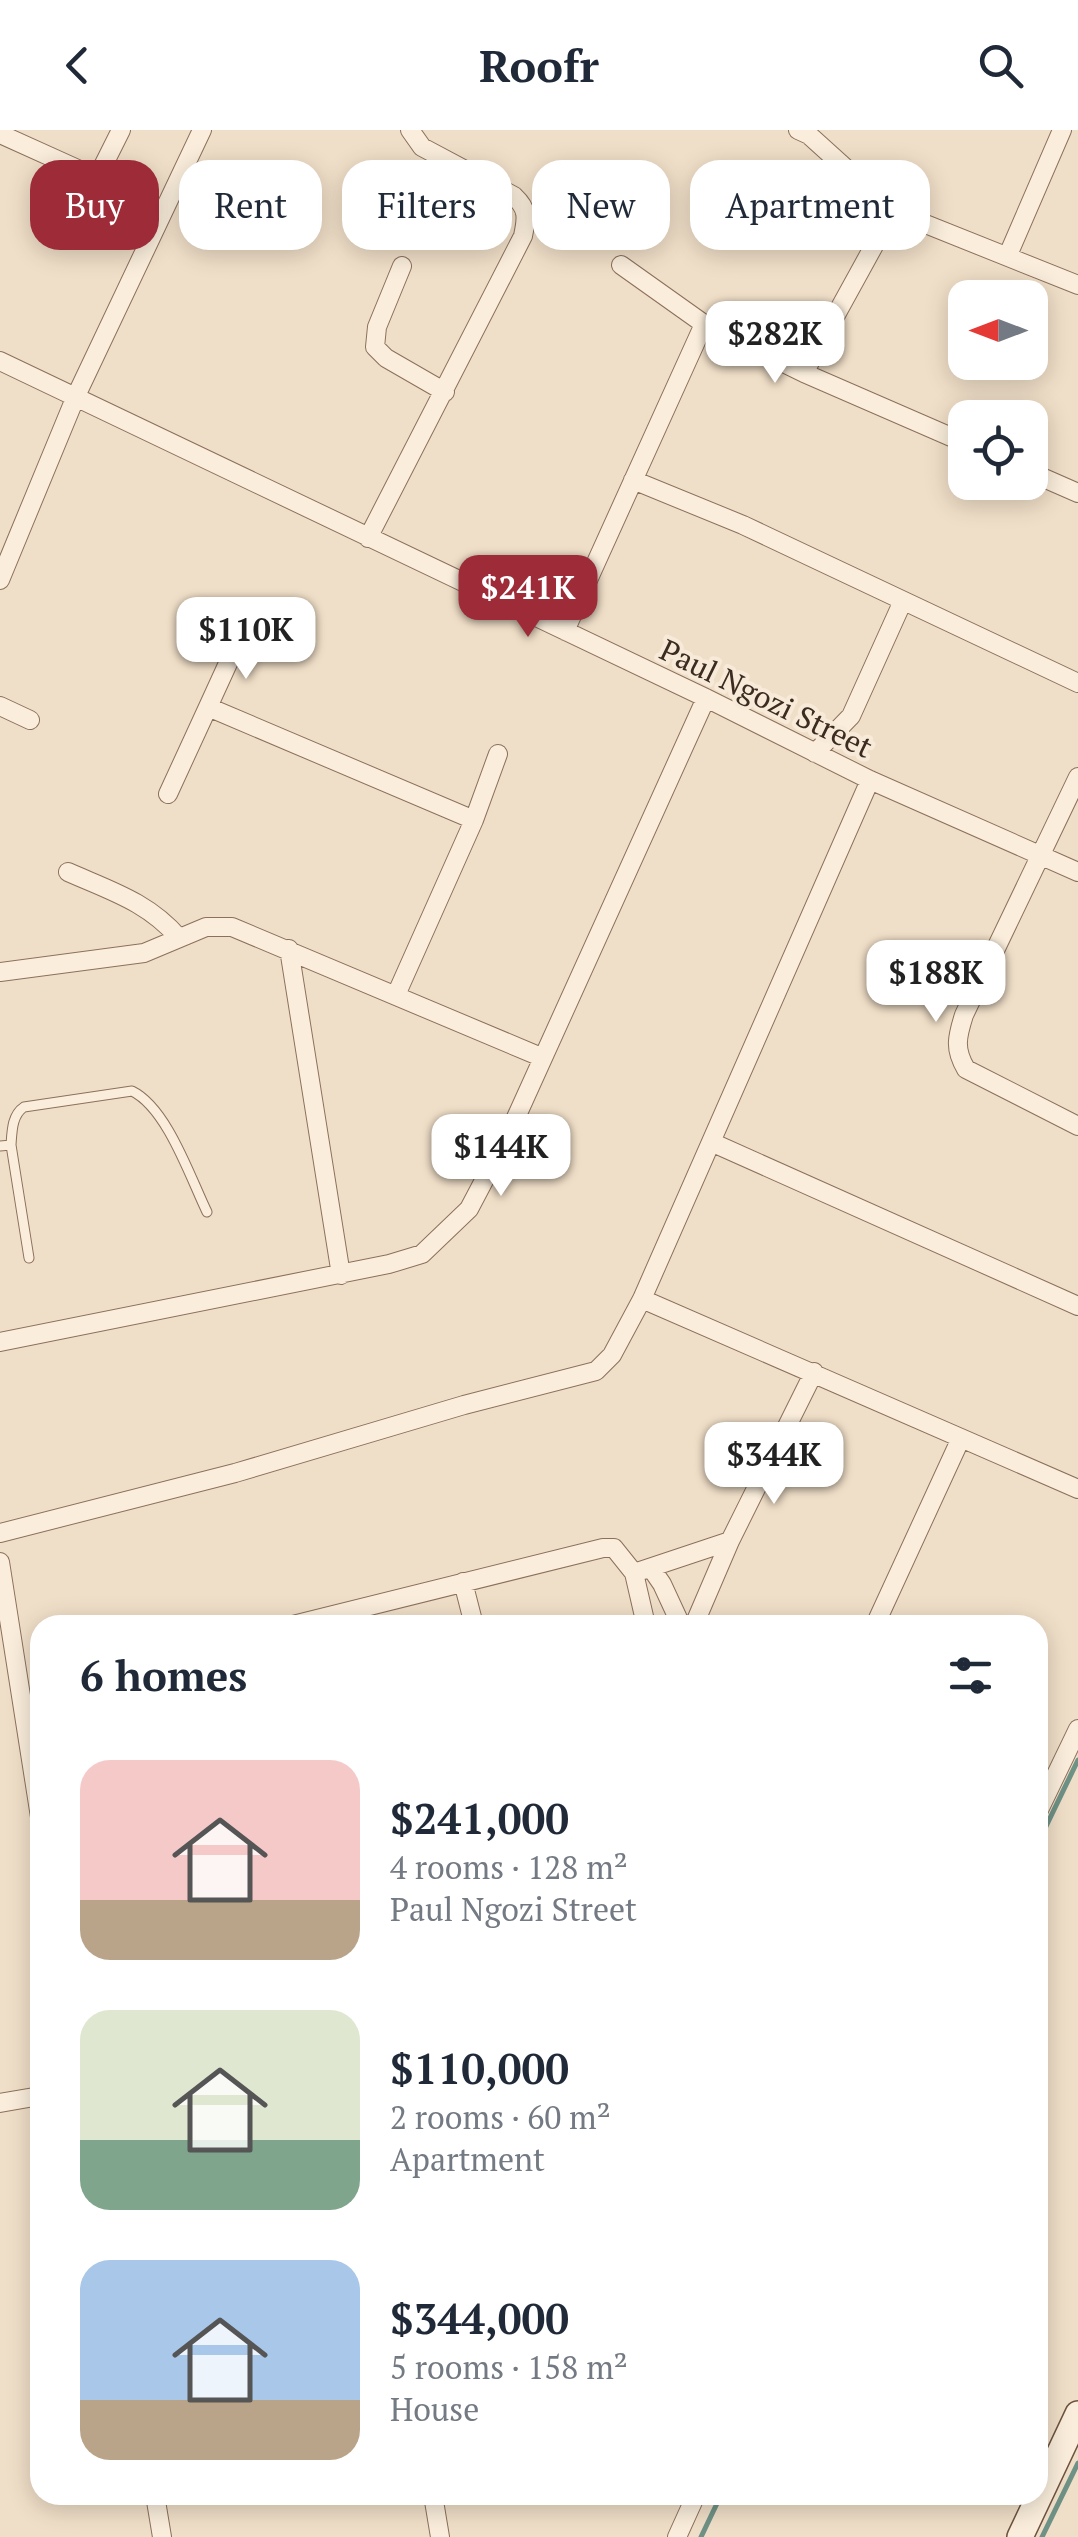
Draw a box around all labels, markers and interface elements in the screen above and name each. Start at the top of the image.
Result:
text: Roofr [479,35,599,95]
icon: back [50,38,105,93]
icon: search [973,38,1028,93]
chip: Buy [30,160,159,250]
chip: Rent [179,160,322,250]
chip: Filters [342,160,512,250]
chip: New [532,160,670,250]
chip: Apartment [690,160,930,250]
north arrow [948,280,1048,380]
map controls [948,280,1048,500]
pin: $282K [705,301,845,386]
text: $282K [727,312,823,354]
button: locate [948,400,1048,500]
pin: $241K [458,555,598,640]
text: $241K [480,566,576,608]
pin: $110K [176,597,316,682]
text: $110K [198,608,294,650]
street label: Paul Ngozi Street [654,629,879,767]
pin: $188K [866,940,1006,1025]
text: $188K [888,951,984,993]
pin: $144K [431,1114,571,1199]
text: $144K [453,1125,549,1167]
pin: $344K [704,1422,844,1507]
text: $344K [726,1433,822,1475]
text: 6 homes [80,1647,247,1703]
icon: filters [943,1648,998,1703]
text: $241,000 [390,1790,569,1846]
icon: home [160,1800,280,1920]
text: 4 rooms · 128 m² [390,1846,628,1888]
text: Paul Ngozi Street [390,1888,637,1930]
text: $110,000 [390,2040,569,2096]
icon: home [160,2050,280,2170]
text: 2 rooms · 60 m² [390,2096,611,2138]
text: Apartment [390,2138,545,2180]
text: $344,000 [390,2290,569,2346]
icon: home [160,2300,280,2420]
text: 5 rooms · 158 m² [390,2346,628,2388]
text: House [390,2388,479,2430]

